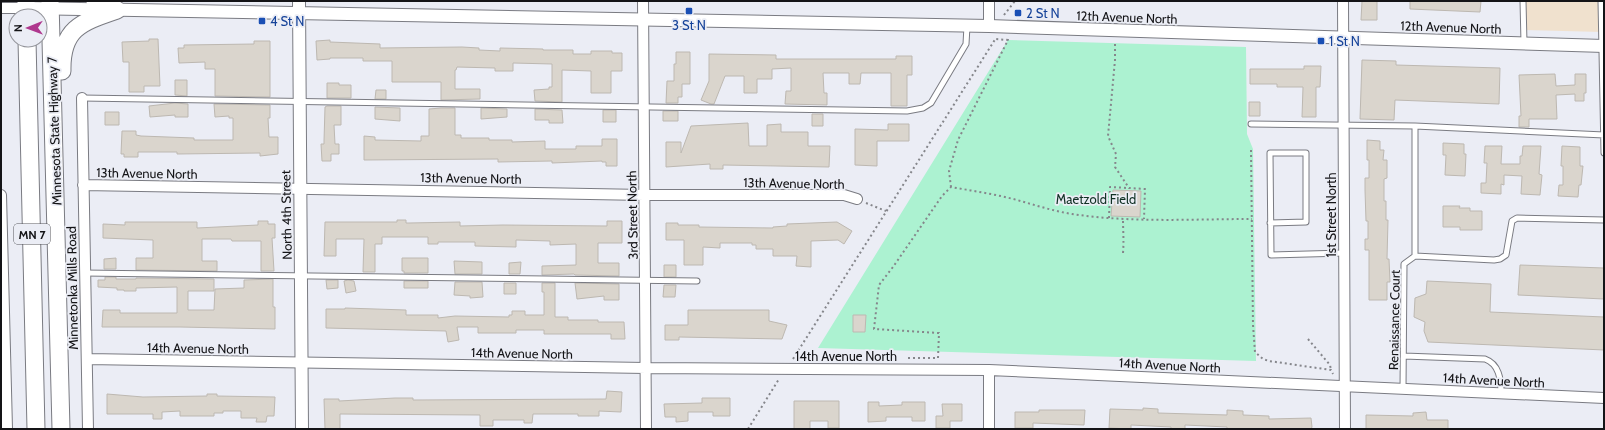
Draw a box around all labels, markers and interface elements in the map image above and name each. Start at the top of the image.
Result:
place label: 2 St N [1026,5,1060,21]
marker: 3 St N [684,6,694,16]
street label: 12th Avenue North [1076,7,1178,27]
north arrow [8,8,48,48]
marker: 2 St N [1013,8,1023,18]
place label: 4 St N [270,13,304,29]
marker: 4 St N [257,16,267,26]
place label: 3 St N [672,17,706,33]
street label: 12th Avenue North [1400,17,1502,37]
text: N [11,24,25,32]
place label: 1 St N [1329,33,1360,49]
marker: 1 St N [1316,36,1326,46]
street label: Minnesota State Highway 7 [43,56,65,206]
street label: 13th Avenue North [96,164,198,182]
street label: North 4th Street [277,169,295,260]
street label: 13th Avenue North [420,169,522,187]
street label: 3rd Street North [623,170,641,260]
street label: 1st Street North [1323,173,1339,257]
street label: 13th Avenue North [743,174,845,192]
park label: Maetzold Field [1056,191,1136,207]
road number: MN 7 [14,224,50,244]
street label: Minnetonka Mills Road [63,226,81,350]
street label: Renaissance Court [1385,269,1403,370]
street label: 14th Avenue North [147,339,249,357]
street label: 14th Avenue North [471,344,573,362]
street label: 14th Avenue North [795,348,897,364]
street label: 14th Avenue North [1119,354,1221,376]
street label: 14th Avenue North [1443,369,1545,391]

